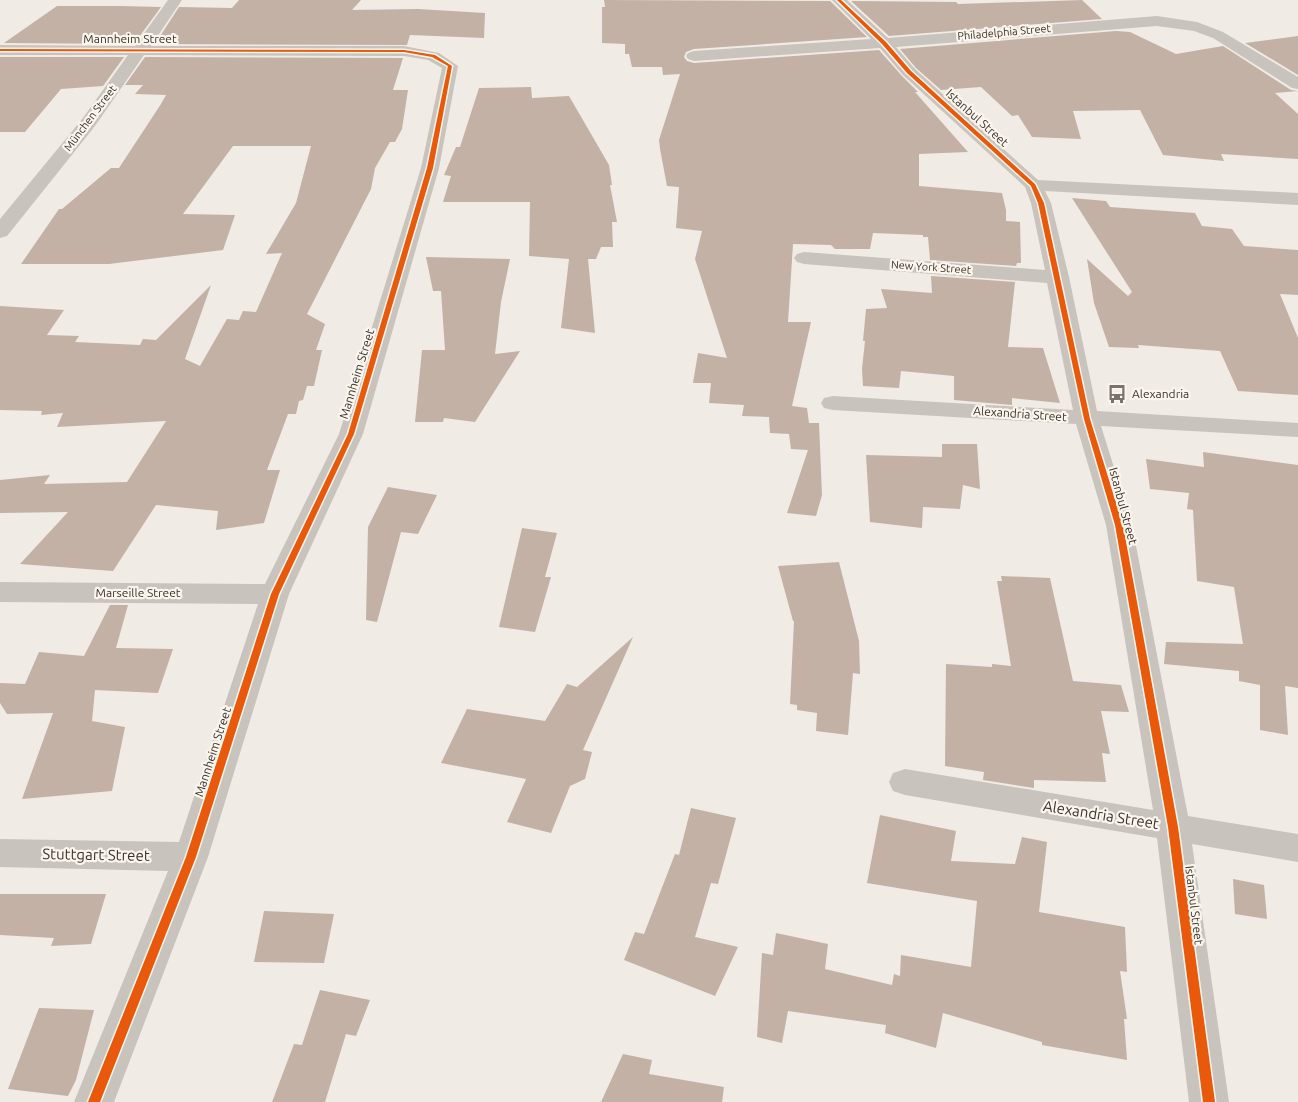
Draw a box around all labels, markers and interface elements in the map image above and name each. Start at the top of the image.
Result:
street label: Philadelphia Street [957,22,1052,42]
street label: Mannheim Street [83,32,177,45]
street label: München Street [61,82,119,153]
street label: Istanbul Street [944,86,1011,149]
street label: New York Street [891,258,972,276]
street label: Mannheim Street [337,327,376,420]
bus stop icon: Alexandria [1106,383,1128,405]
place label: Alexandria [1132,387,1189,400]
street label: Alexandria Street [973,404,1067,423]
street label: Istanbul Street [1107,466,1140,546]
street label: Marseille Street [95,586,181,599]
street label: Mannheim Street [192,705,233,798]
street label: Alexandria Street [1042,797,1160,832]
street label: Stuttgart Street [42,845,150,864]
street label: Istanbul Street [1183,865,1206,945]

